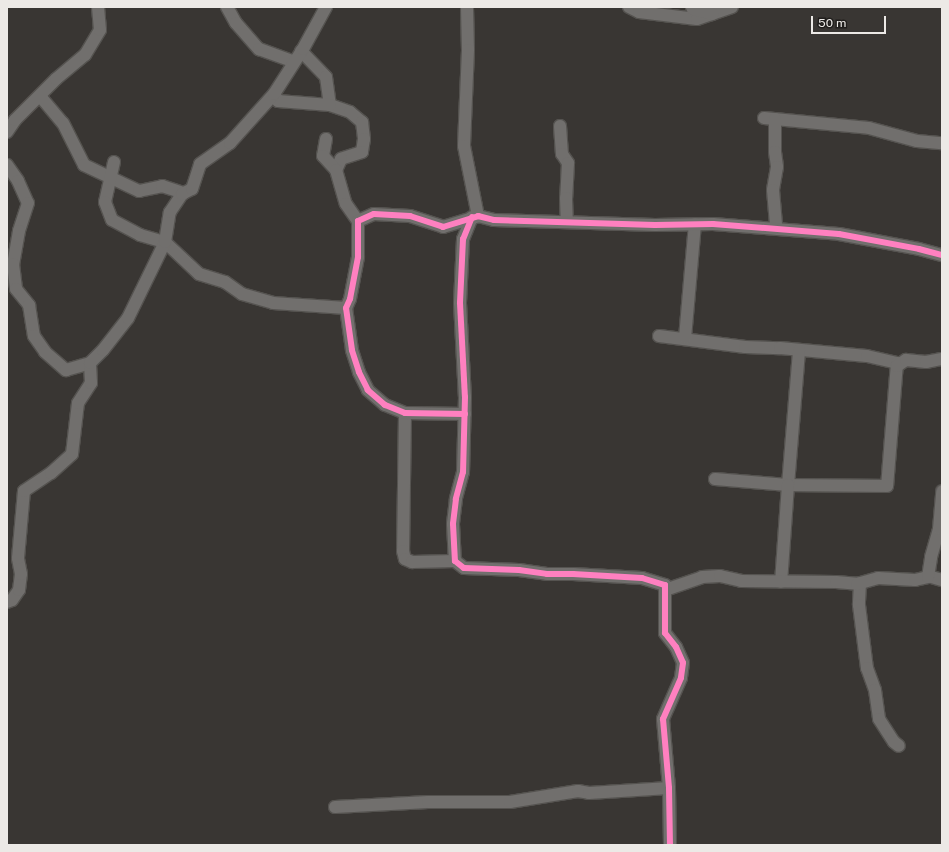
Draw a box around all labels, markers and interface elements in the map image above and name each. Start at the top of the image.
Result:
scale bar [813,8,888,34]
text: 50 m [818,16,846,30]

